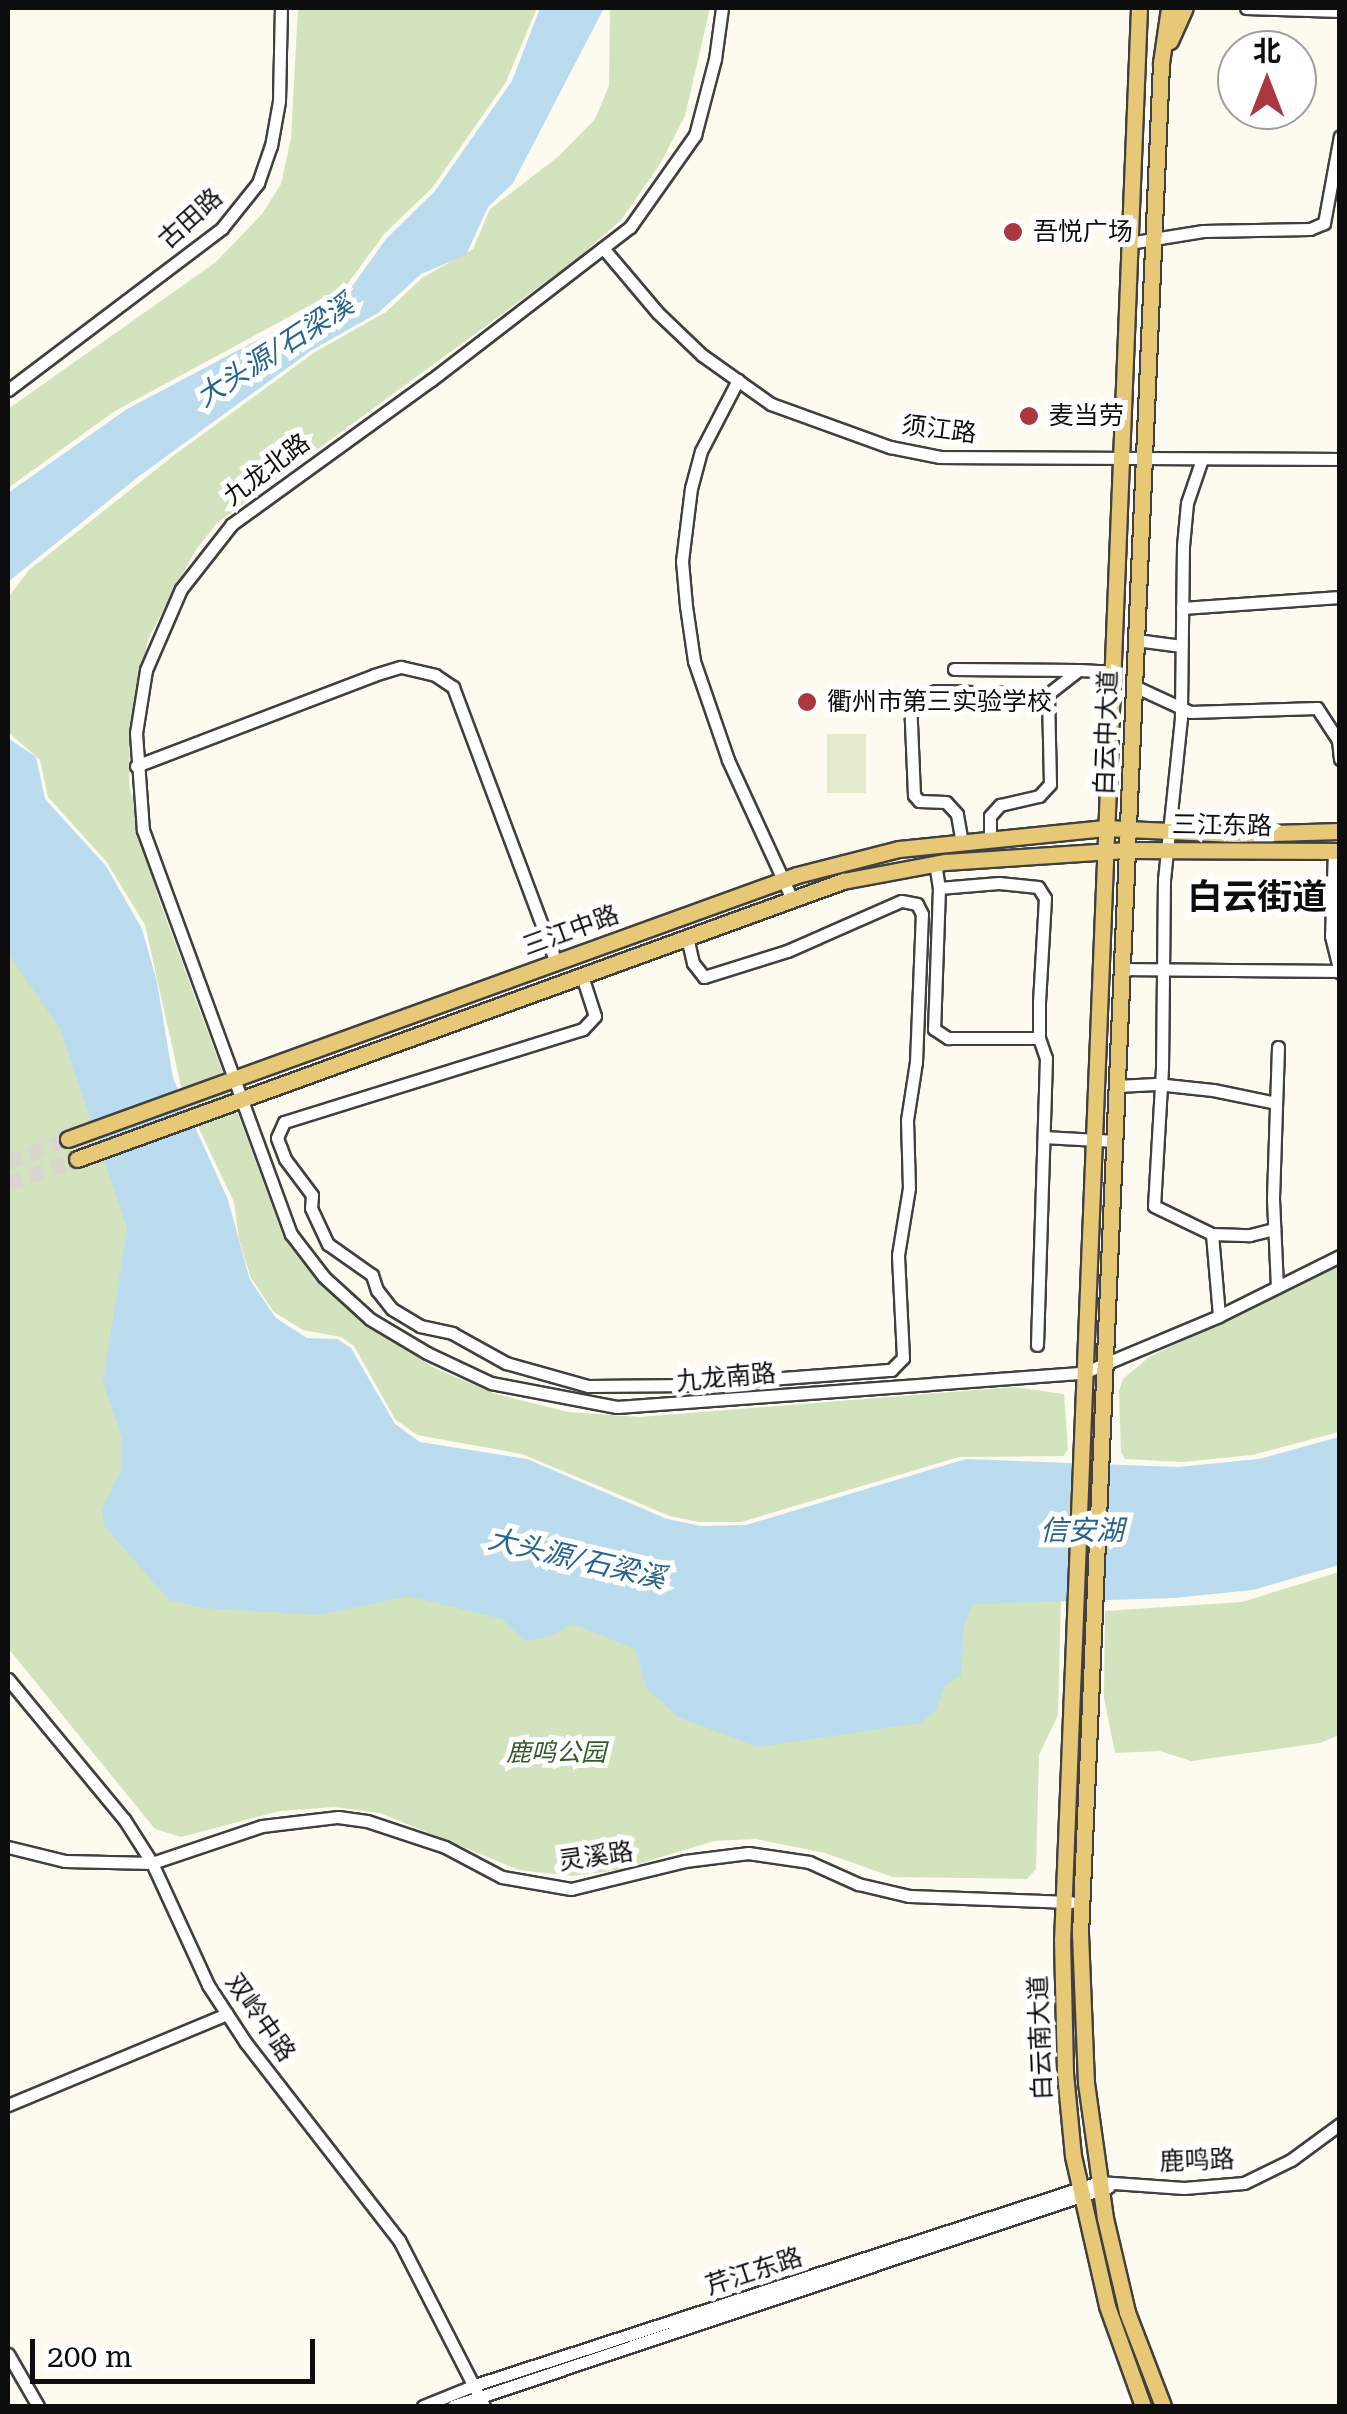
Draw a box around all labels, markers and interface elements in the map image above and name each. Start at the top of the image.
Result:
north arrow [1217,30,1317,130]
text: 北 [1253,35,1281,68]
street label: 古田路 [153,183,229,255]
place label: 吾悦广场 [1033,217,1133,247]
marker: 吾悦广场 [1002,221,1024,243]
water label: 大头源/石梁溪 [190,288,360,414]
place label: 麦当劳 [1049,401,1124,431]
marker: 麦当劳 [1018,405,1040,427]
street label: 须江路 [900,411,978,449]
street label: 九龙北路 [218,428,316,512]
street label: 白云中大道 [1090,670,1124,796]
place label: 衢州市第三实验学校 [827,687,1052,717]
marker: 衢州市第三实验学校 [796,691,818,713]
street label: 三江东路 [1172,810,1272,842]
district label: 白云街道 [1187,877,1327,919]
street label: 三江中路 [519,900,623,962]
street label: 九龙南路 [675,1359,777,1397]
water label: 信安湖 [1040,1514,1124,1548]
water label: 大头源/石梁溪 [485,1522,669,1596]
park label: 鹿鸣公园 [506,1738,606,1768]
street label: 灵溪路 [557,1837,635,1877]
street label: 双岭中路 [219,1968,301,2068]
street label: 白云南大道 [1024,1975,1058,2101]
street label: 鹿鸣路 [1159,2145,1235,2177]
street label: 芹江东路 [702,2242,806,2302]
scale bar [35,2319,320,2381]
text: 200 m [47,2339,132,2374]

